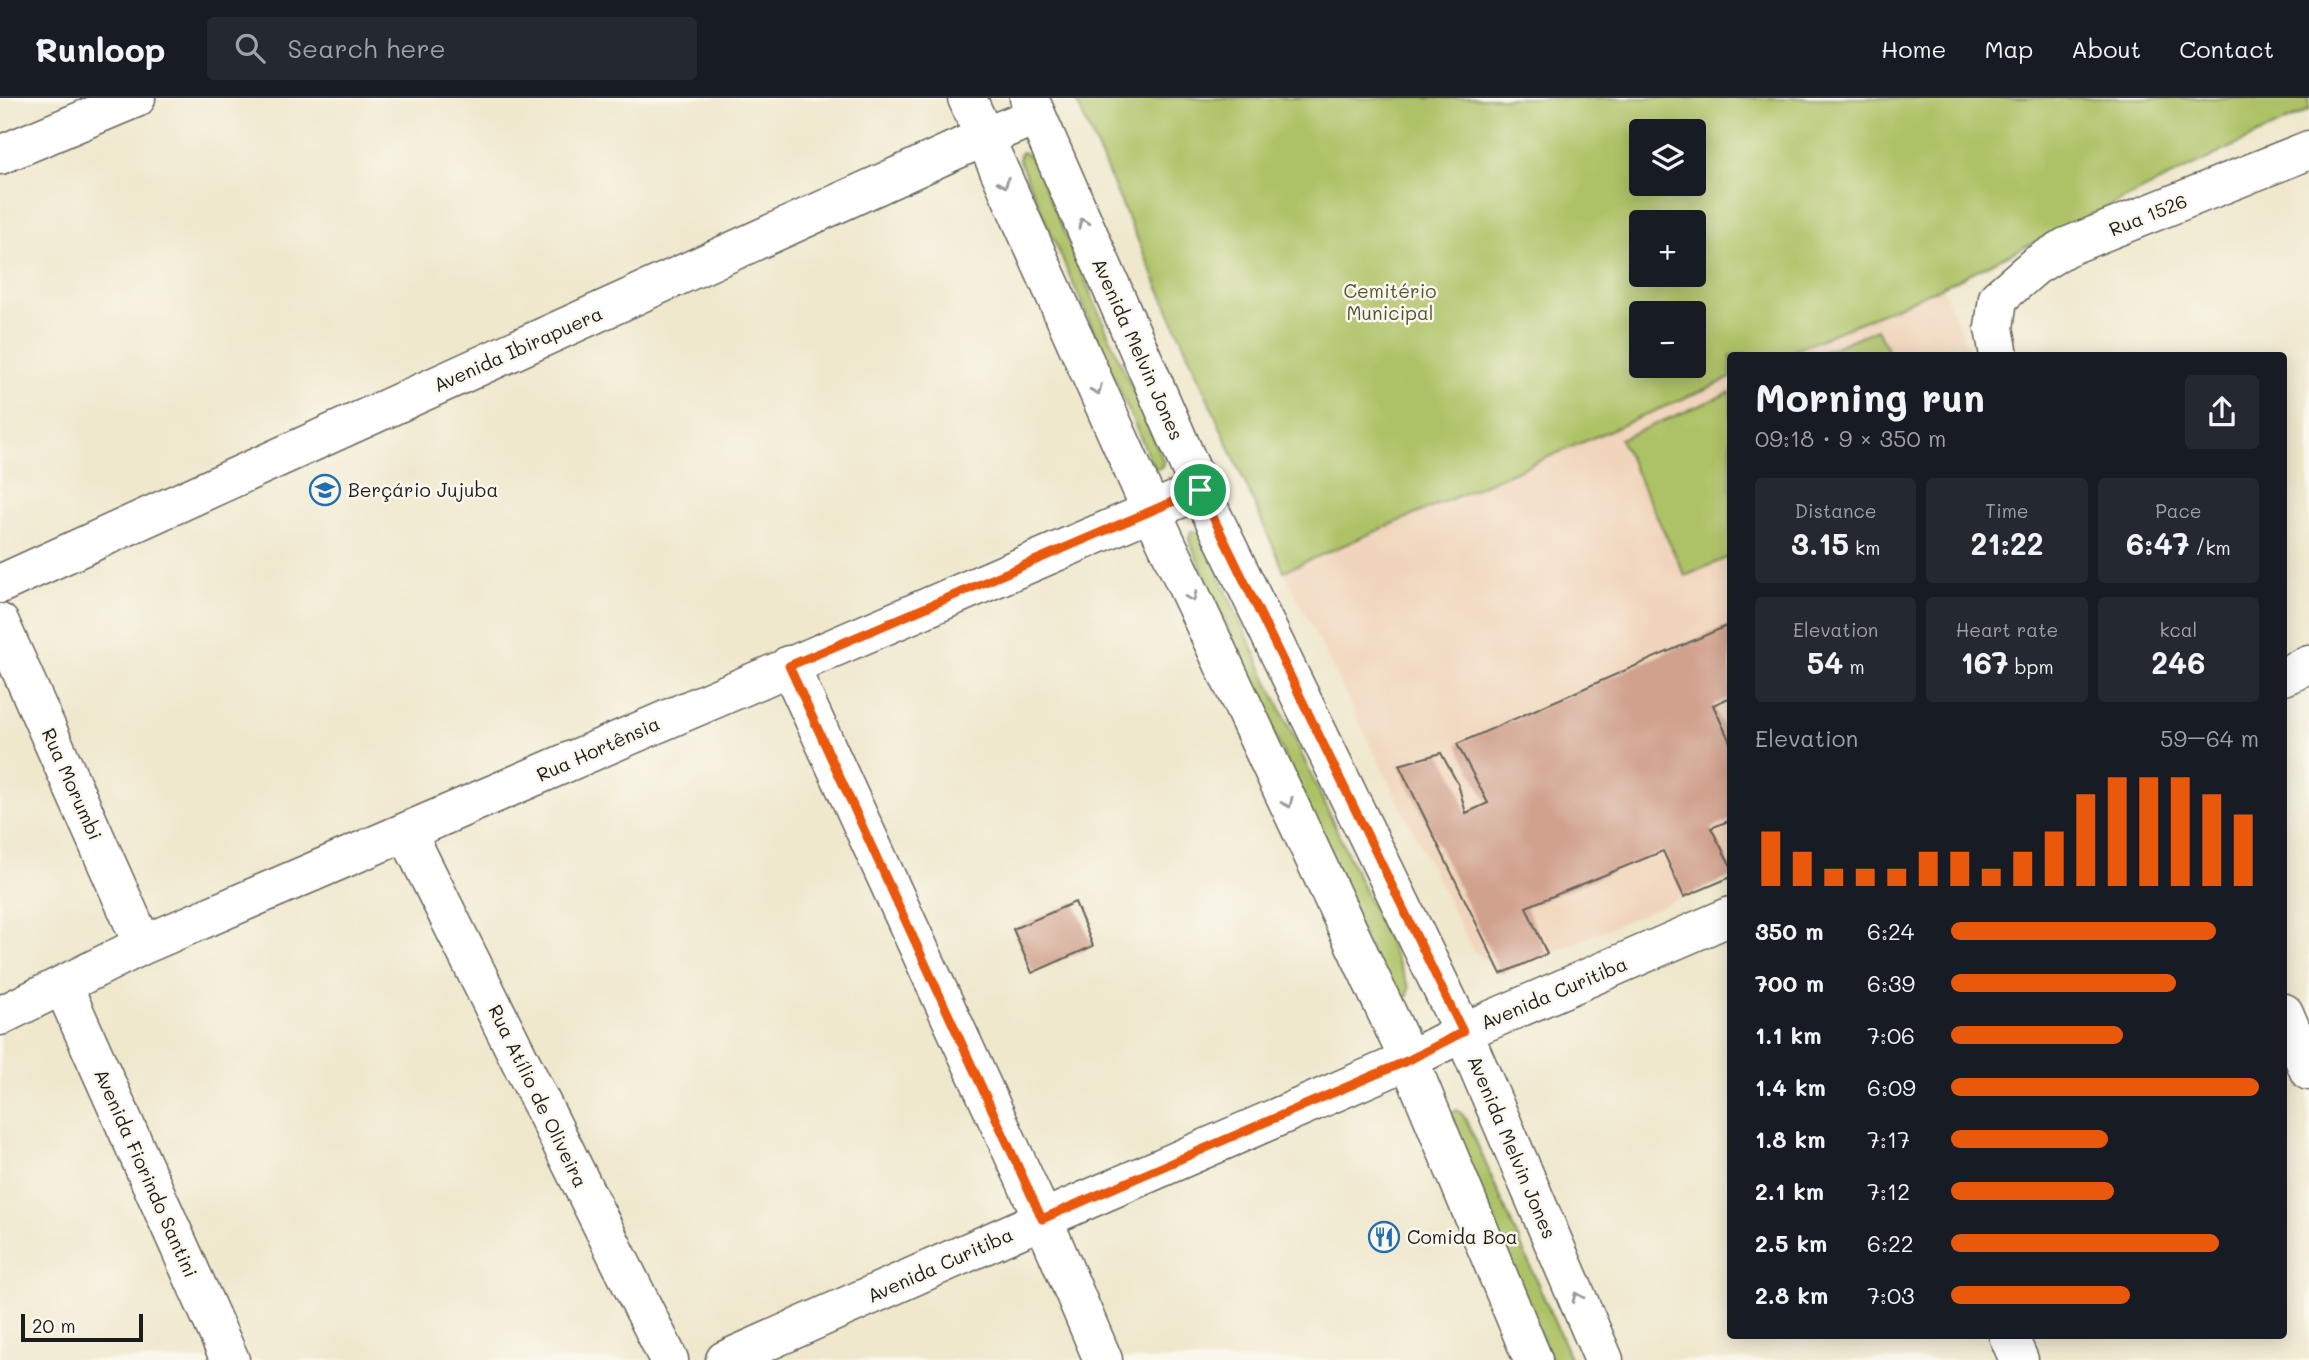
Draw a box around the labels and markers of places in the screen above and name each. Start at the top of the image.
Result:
pin [1170,460,1230,520]
school or university icon: Berçário Jujuba [308,473,342,507]
place label: Berçário Jujuba [348,477,498,502]
restaurant icon: Comida Boa [1367,1220,1401,1254]
place label: Comida Boa [1407,1224,1518,1249]

